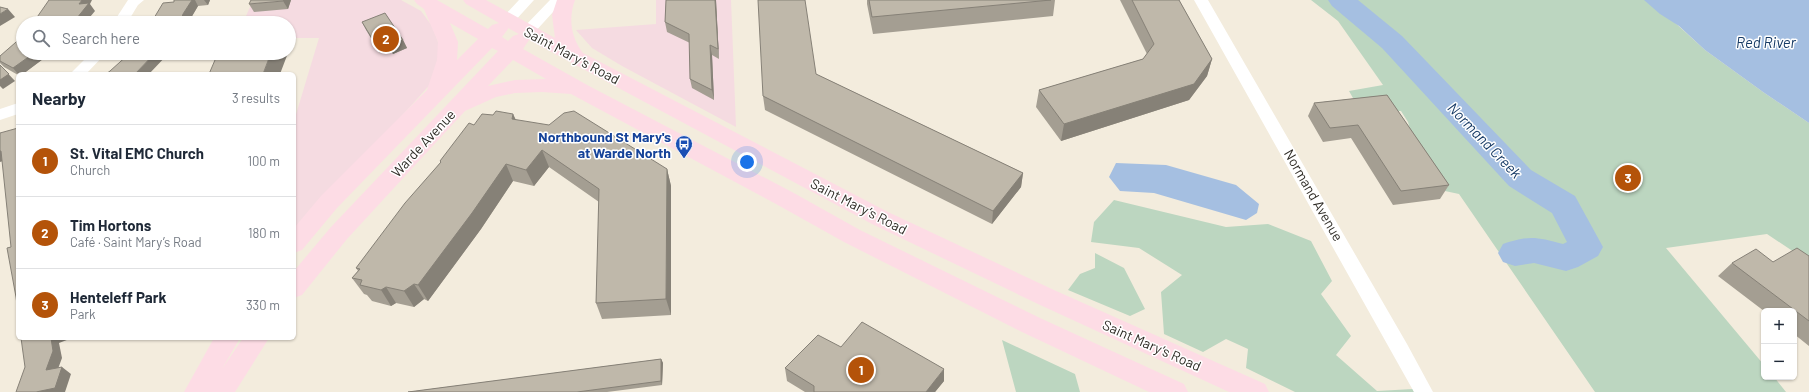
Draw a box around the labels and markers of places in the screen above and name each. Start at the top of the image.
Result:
pin: 2 [373,24,399,54]
place label: Northbound St Mary's at Warde North [538,128,671,161]
bus stop icon: Northbound St Mary's at Warde North [674,134,694,159]
pin: 3 [1615,163,1641,193]
pin: 1 [848,355,874,385]

